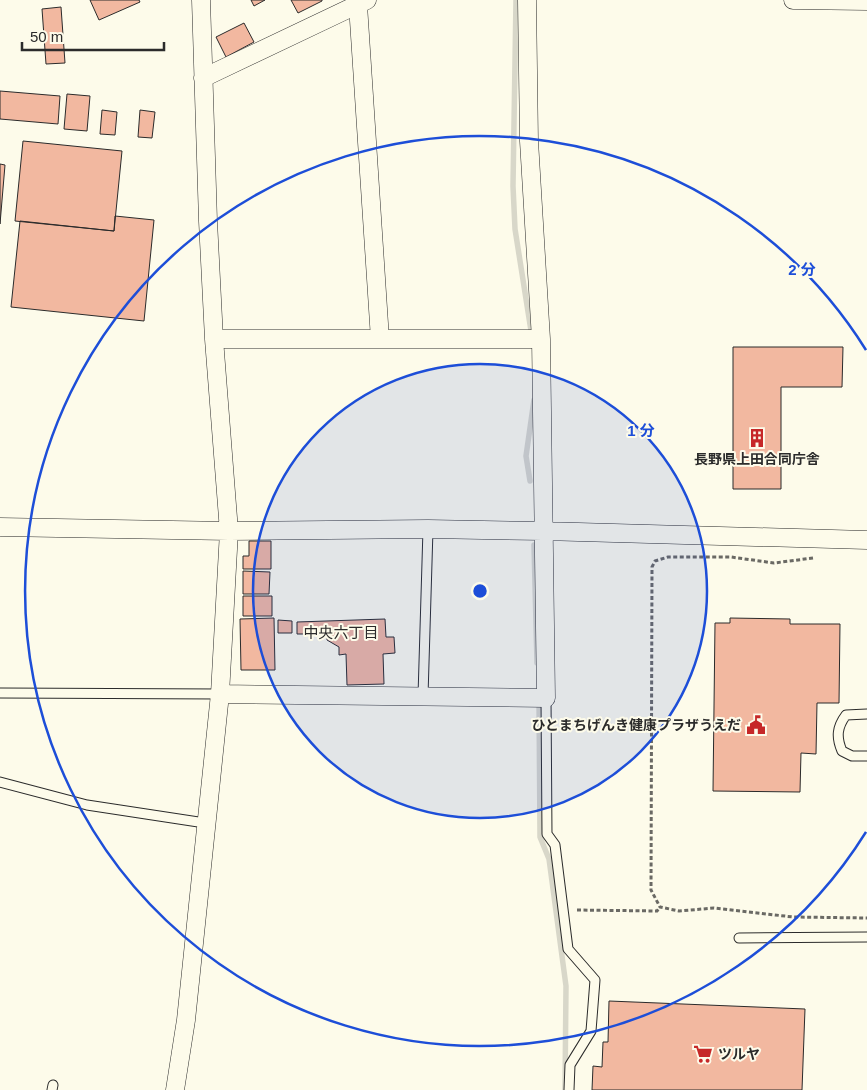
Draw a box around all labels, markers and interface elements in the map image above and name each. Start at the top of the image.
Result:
scale bar [22,20,165,52]
text: 50 m [30,28,63,45]
text: 2 分 [788,261,816,278]
text: 1 分 [627,422,655,439]
building icon: 長野県上田合同庁舎 [746,427,768,449]
place label: 長野県上田合同庁舎 [694,451,820,467]
centre of rings [471,582,489,600]
district label: 中央六丁目 [303,624,379,641]
public building icon: ひとまちげんき健康プラザうえだ [745,714,767,736]
place label: ひとまちげんき健康プラザうえだ [531,717,741,733]
supermarket icon: ツルヤ [692,1043,714,1065]
place label: ツルヤ [718,1046,760,1062]

